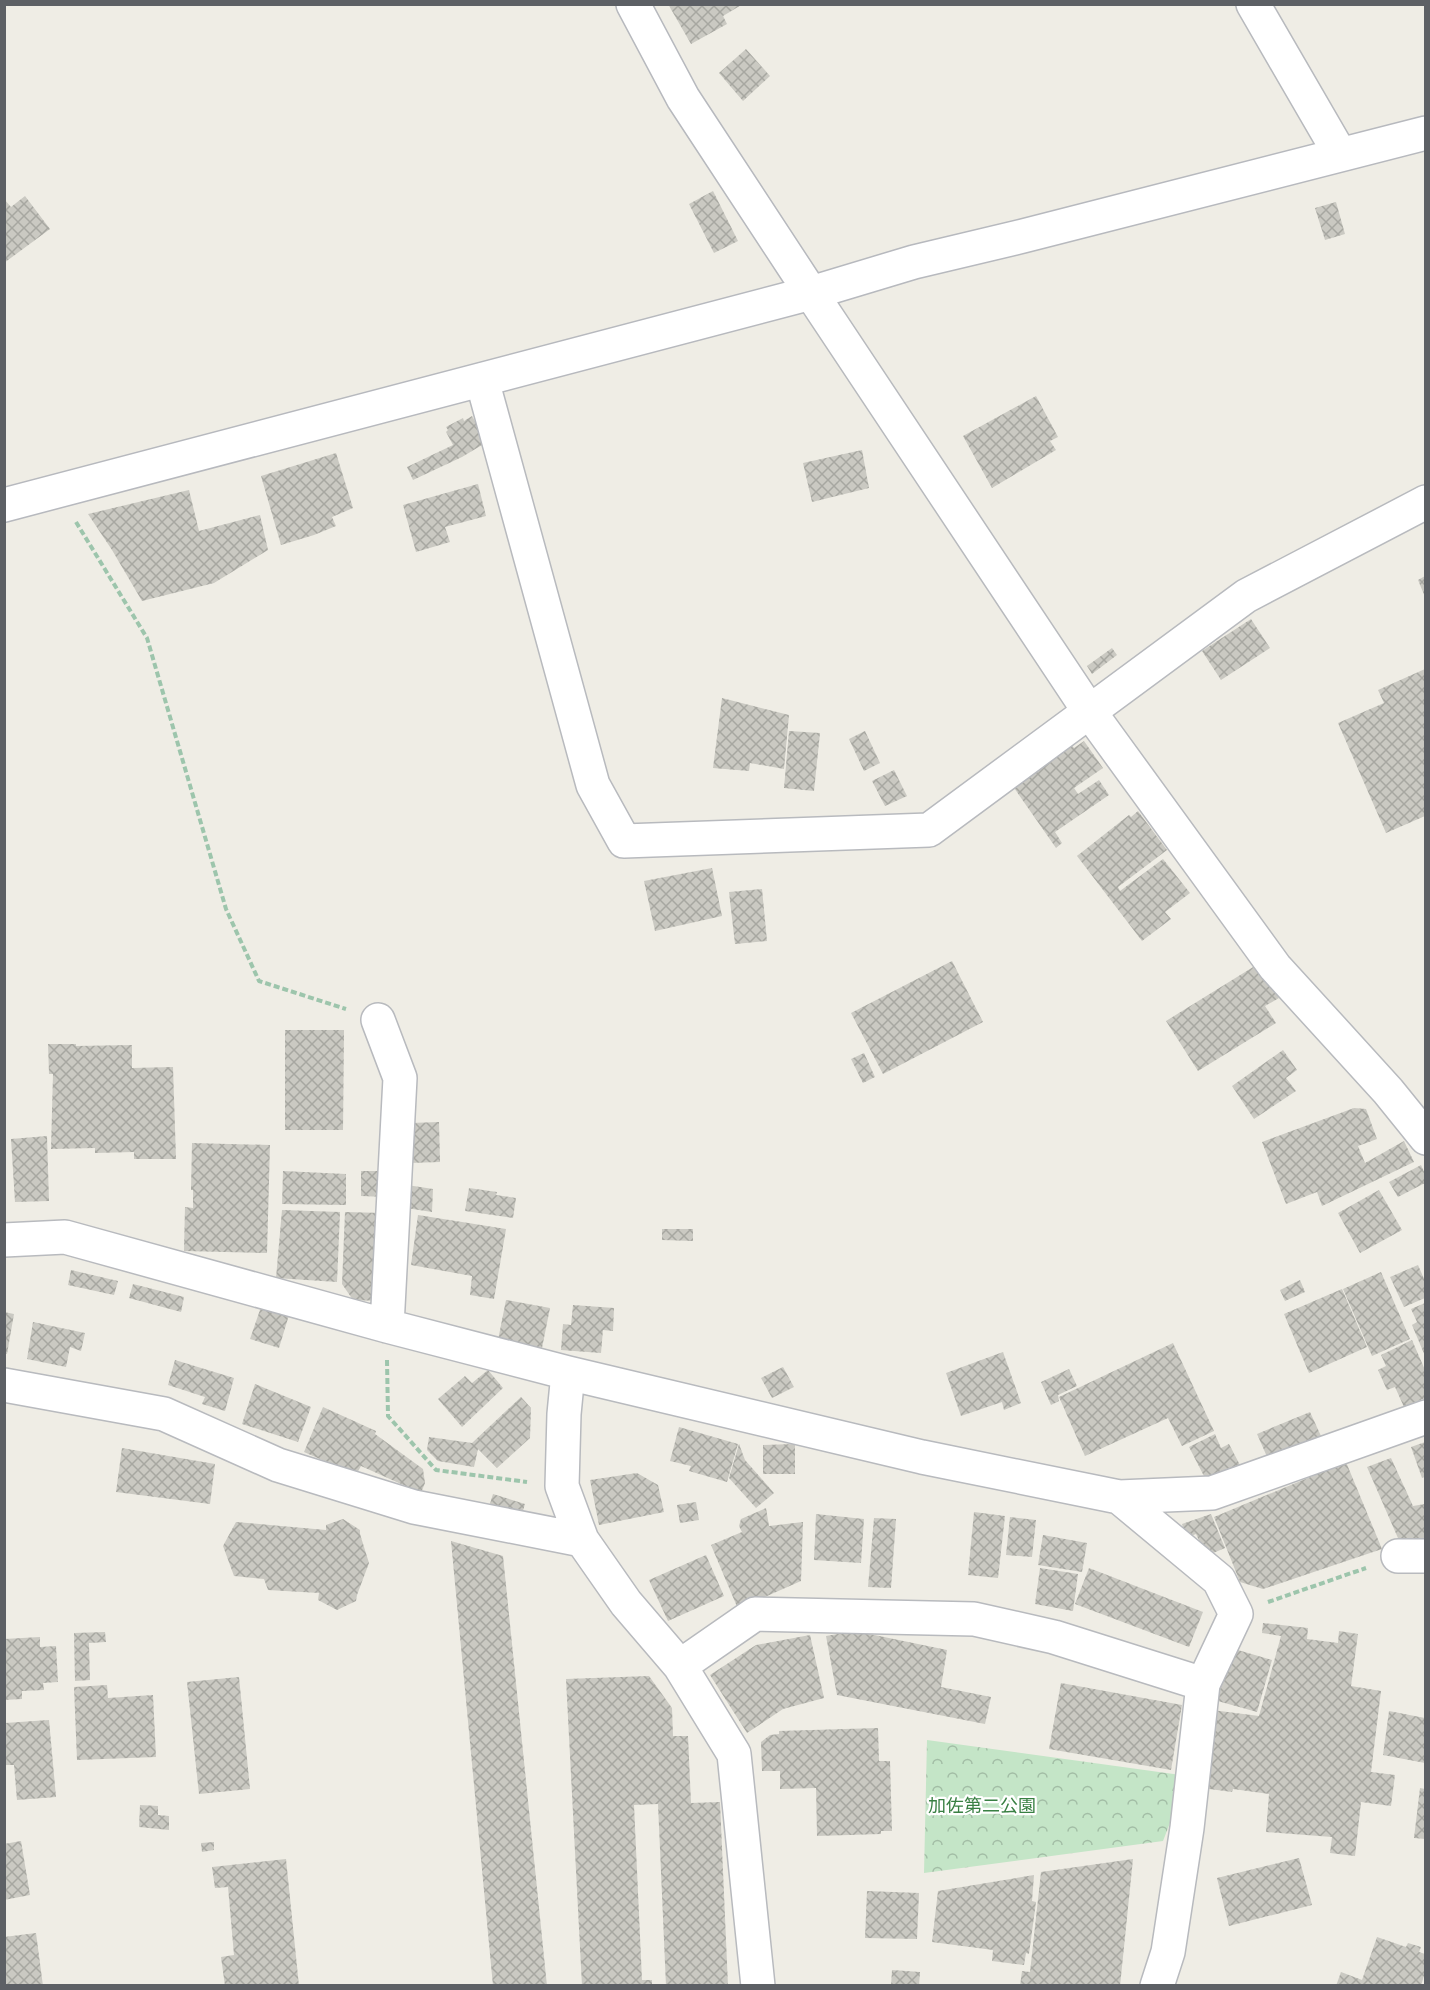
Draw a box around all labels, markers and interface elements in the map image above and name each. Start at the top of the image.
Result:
park label: 加佐第二公園 [928,1795,1036,1817]

